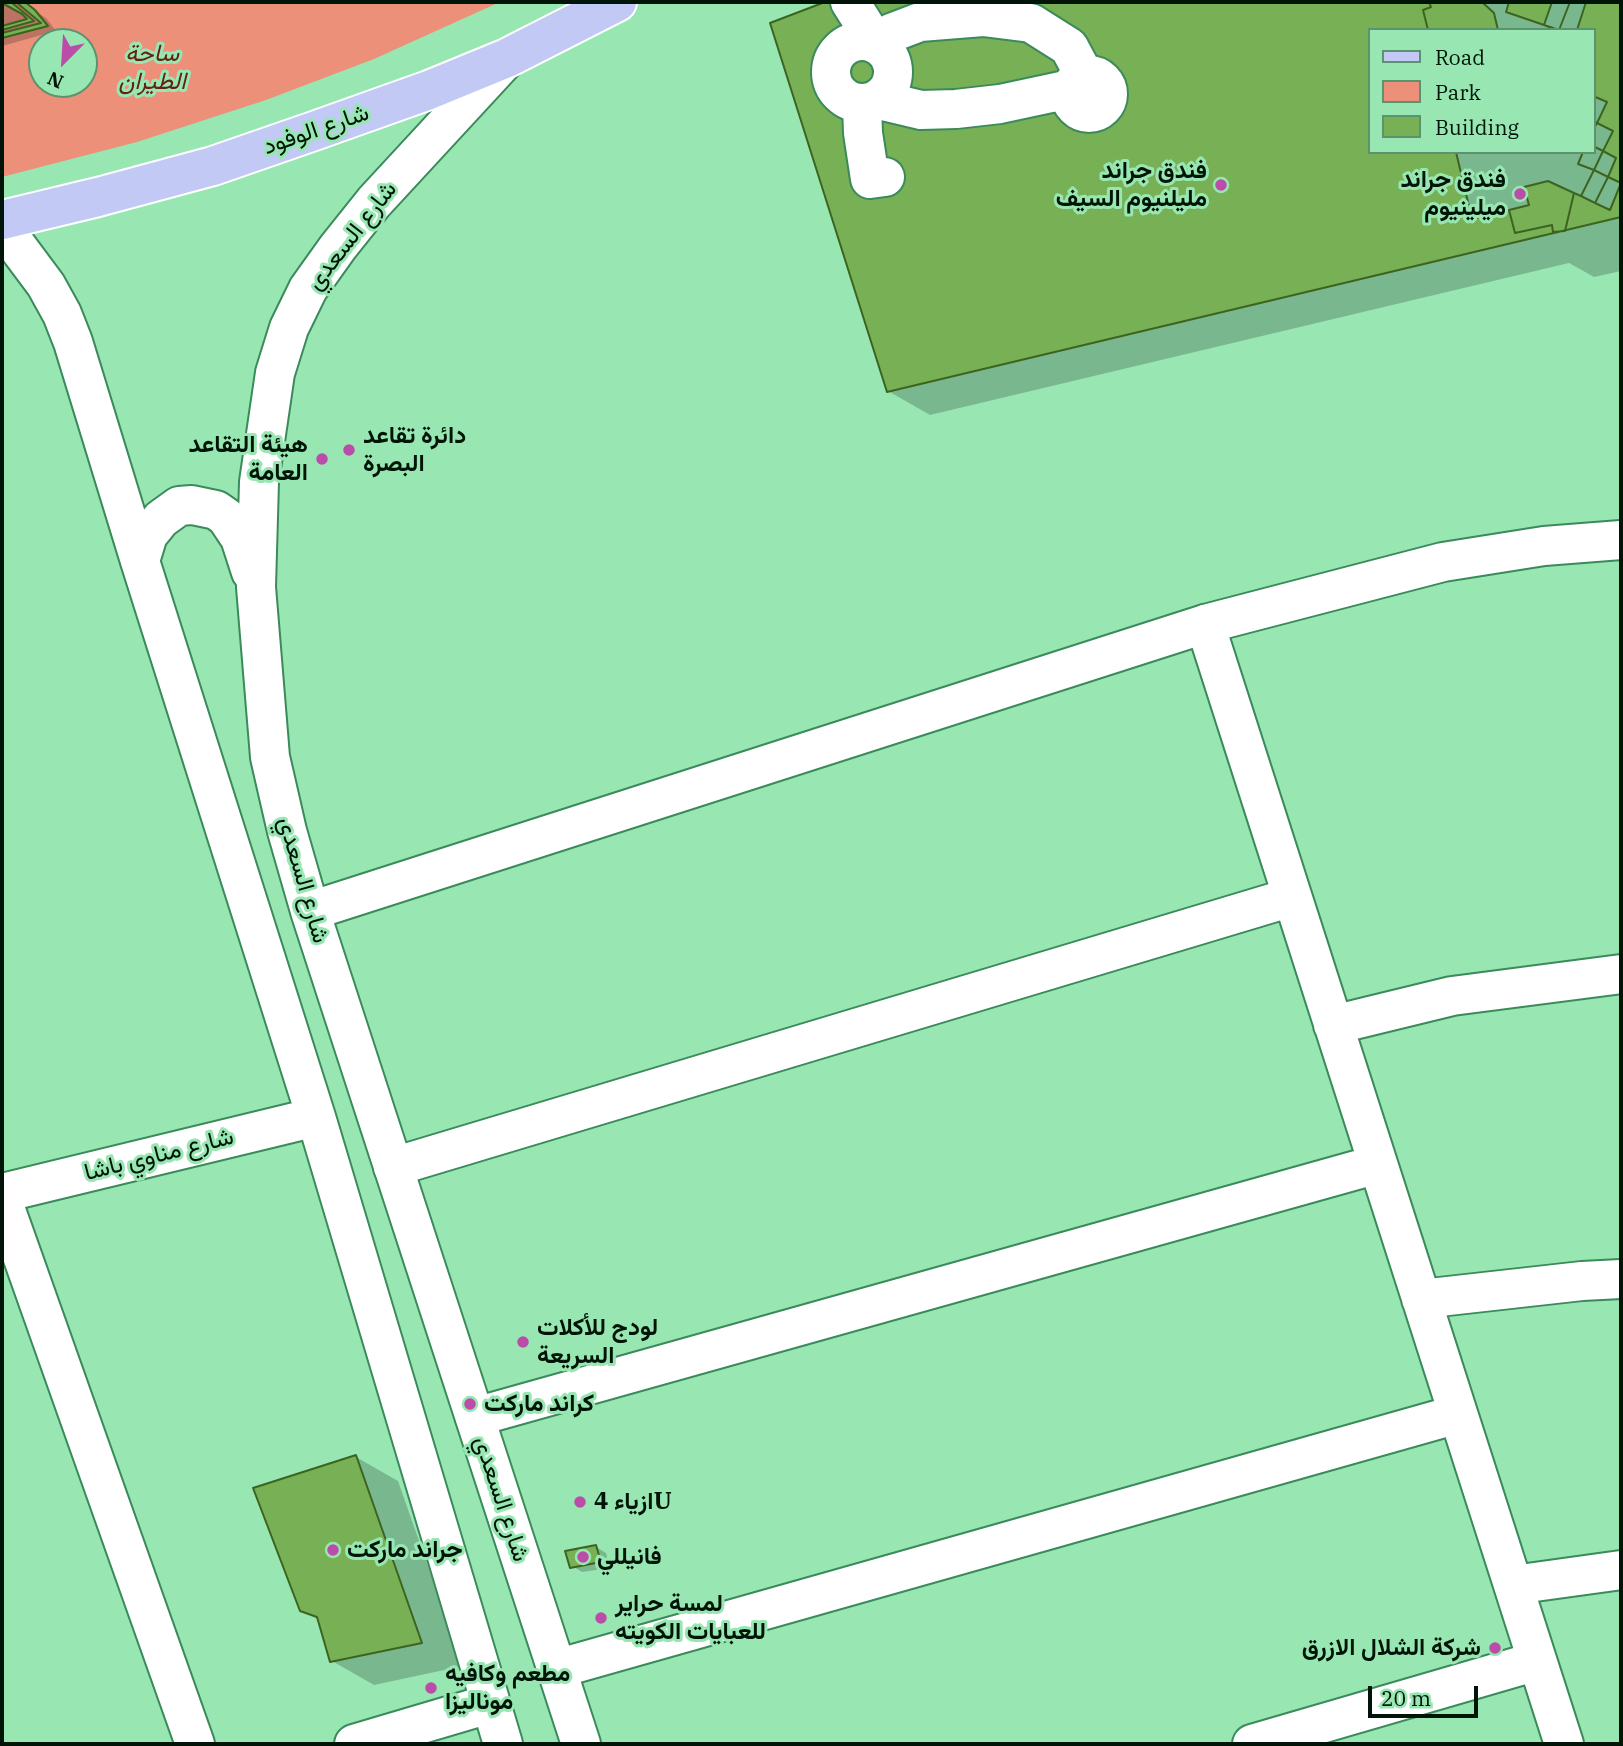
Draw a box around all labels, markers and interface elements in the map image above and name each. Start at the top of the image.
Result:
north arrow [28,28,98,98]
legend [1368,28,1595,154]
park label: ساحة الطيران [118,40,186,96]
text: Road [1435,43,1485,71]
text: N [44,66,67,94]
text: Park [1435,78,1481,106]
street label: شارع الوفود [259,98,373,162]
text: Building [1435,113,1519,141]
place label: فندق جراند مليلنيوم السيف [1056,157,1207,213]
place label: فندق جراند ميلينيوم [1401,166,1506,222]
street label: شارع السعدي [301,176,403,296]
marker: فندق جراند مليلنيوم السيف [1213,177,1229,193]
marker: فندق جراند ميلينيوم [1512,186,1528,202]
place label: دائرة تقاعد البصرة [363,422,466,478]
place label: هيئة التقاعد العامة [189,431,308,487]
marker: دائرة تقاعد البصرة [341,442,357,458]
marker: هيئة التقاعد العامة [314,451,330,467]
street label: شارع السعدي [271,814,335,946]
street label: شارع مناوي باشا [81,1123,237,1187]
place label: لودج للأكلات السريعة [537,1314,658,1370]
marker: لودج للأكلات السريعة [515,1334,531,1350]
place label: كراند ماركت [484,1390,594,1418]
marker: كراند ماركت [462,1396,478,1412]
street label: شارع السعدي [467,1433,535,1565]
place label: ازياء 4U [594,1488,672,1516]
marker: ازياء 4U [572,1494,588,1510]
place label: جراند ماركت [347,1536,463,1564]
marker: جراند ماركت [325,1542,341,1558]
place label: فانيللي [597,1543,662,1571]
marker: فانيللي [575,1549,591,1565]
place label: لمسة حراير للعبايات الكويته [615,1590,766,1646]
marker: لمسة حراير للعبايات الكويته [593,1610,609,1626]
place label: شركة الشلال الازرق [1302,1634,1481,1662]
marker: شركة الشلال الازرق [1487,1640,1503,1656]
place label: مطعم وكافيه موناليزا [445,1660,570,1716]
scale bar [1371,1672,1481,1716]
marker: مطعم وكافيه موناليزا [423,1680,439,1696]
text: 20 m [1381,1684,1431,1712]

